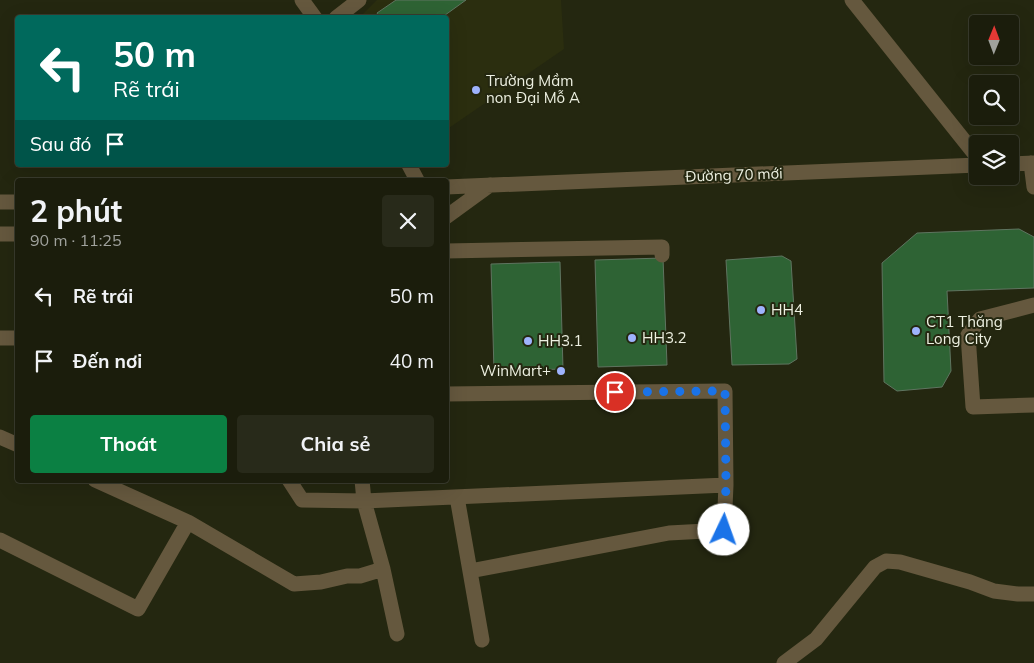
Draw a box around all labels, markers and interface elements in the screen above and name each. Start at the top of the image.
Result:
north arrow [969,15,1019,65]
map controls [969,15,1019,185]
text: 50 m [113,32,196,76]
icon: left [30,35,95,100]
place label: Trường Mầm non Đại Mỗ A [486,71,580,107]
text: Rẽ trái [113,75,180,103]
button: search [969,75,1019,125]
marker: Trường Mầm non Đại Mỗ A [470,84,482,96]
icon: arrive [101,130,129,158]
text: Sau đó [30,132,91,156]
button: layers [969,135,1019,185]
street label: Đường 70 mới [685,163,783,186]
text: 2 phút [30,192,122,230]
button: close [382,195,434,247]
text: 90 m · 11:25 [30,230,122,250]
icon: left [30,282,58,310]
text: Rẽ trái [73,284,133,308]
text: 50 m [390,284,434,308]
place label: HH4 [771,300,803,319]
marker: HH4 [755,304,767,316]
place label: CT1 Thăng Long City [926,312,1003,348]
marker: CT1 Thăng Long City [910,325,922,337]
place label: HH3.2 [642,328,686,347]
place label: HH3.1 [538,331,582,350]
marker: HH3.2 [626,332,638,344]
marker: HH3.1 [522,335,534,347]
icon: arrive [30,347,58,375]
text: Đến nơi [73,349,142,373]
text: 40 m [390,349,434,373]
place label: WinMart+ [480,361,551,380]
marker: WinMart+ [555,365,567,377]
pin [594,371,636,413]
icon: arrive [601,378,629,406]
button: Thoát [30,415,227,473]
button: Chia sẻ [237,415,434,473]
position arrow [697,503,749,555]

